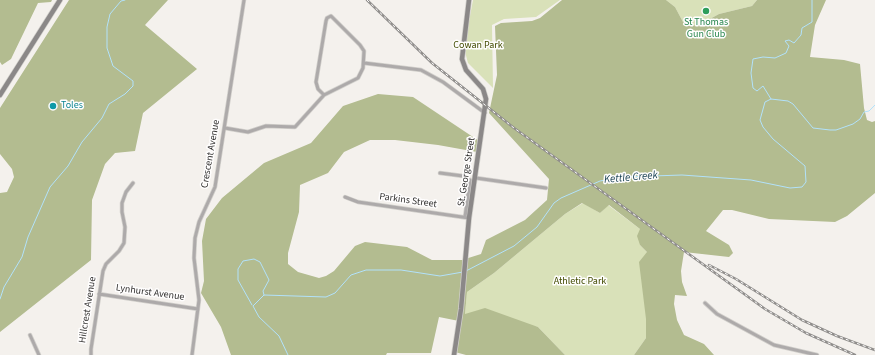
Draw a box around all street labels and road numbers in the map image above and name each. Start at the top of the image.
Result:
street label: Crescent Avenue [199,119,223,189]
street label: St. George Street [456,137,478,207]
street label: Parkins Street [379,191,437,211]
street label: Hillcrest Avenue [77,276,99,344]
street label: Lynhurst Avenue [115,282,185,304]

